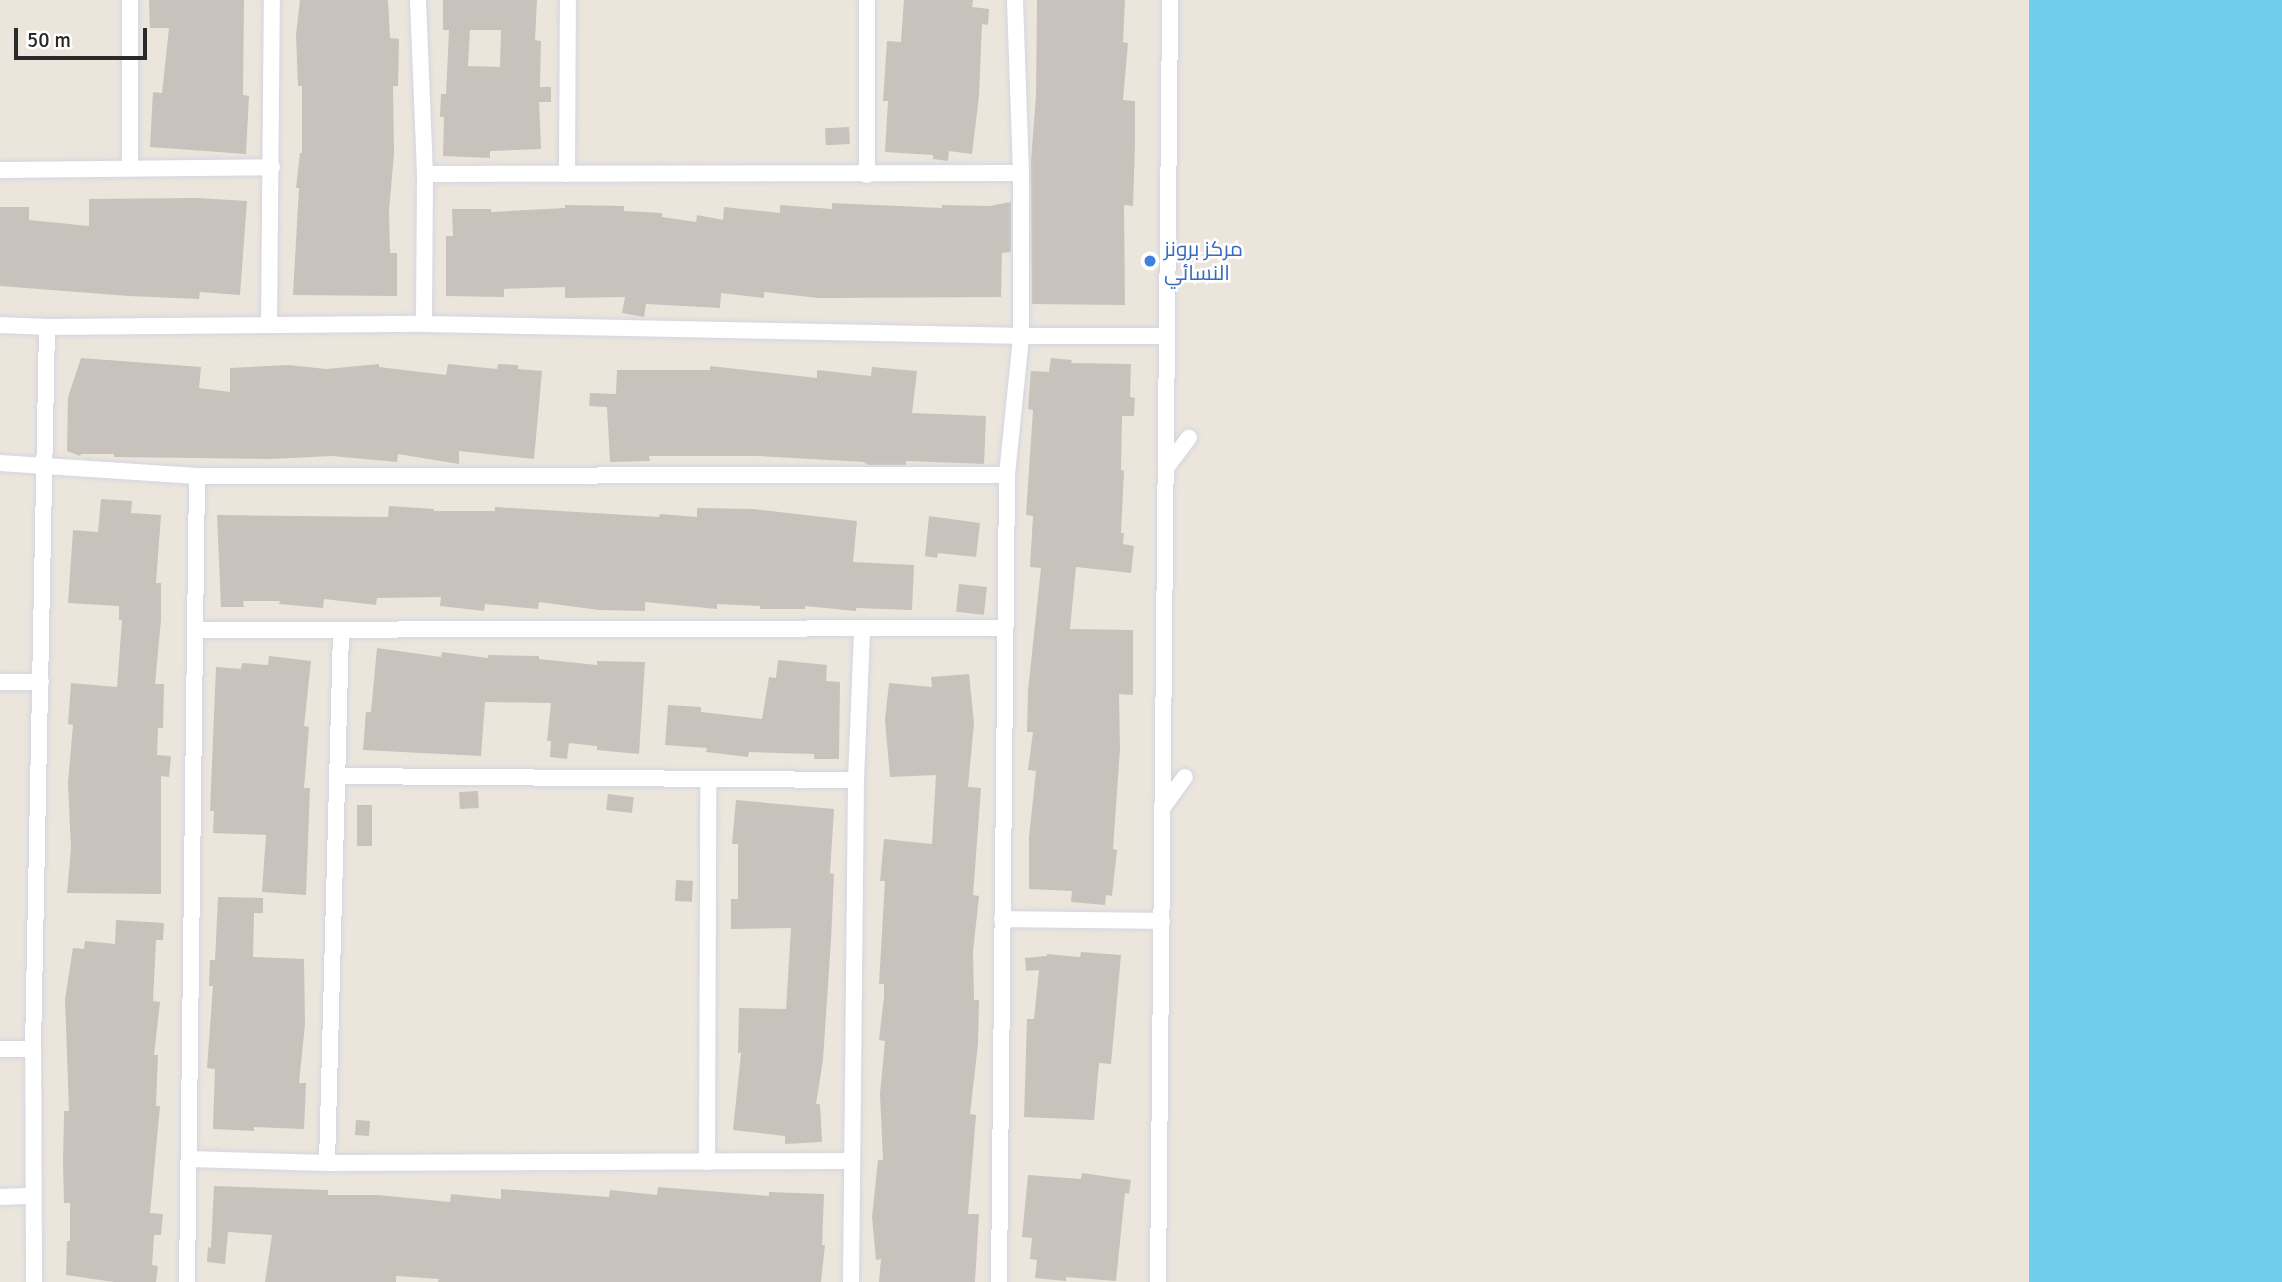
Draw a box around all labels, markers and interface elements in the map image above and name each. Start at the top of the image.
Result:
scale bar [18,14,150,58]
text: 50 m [27,27,71,53]
place label: مركز برونز النسائي [1164,236,1243,286]
marker: مركز برونز النسائي [1142,253,1158,269]

